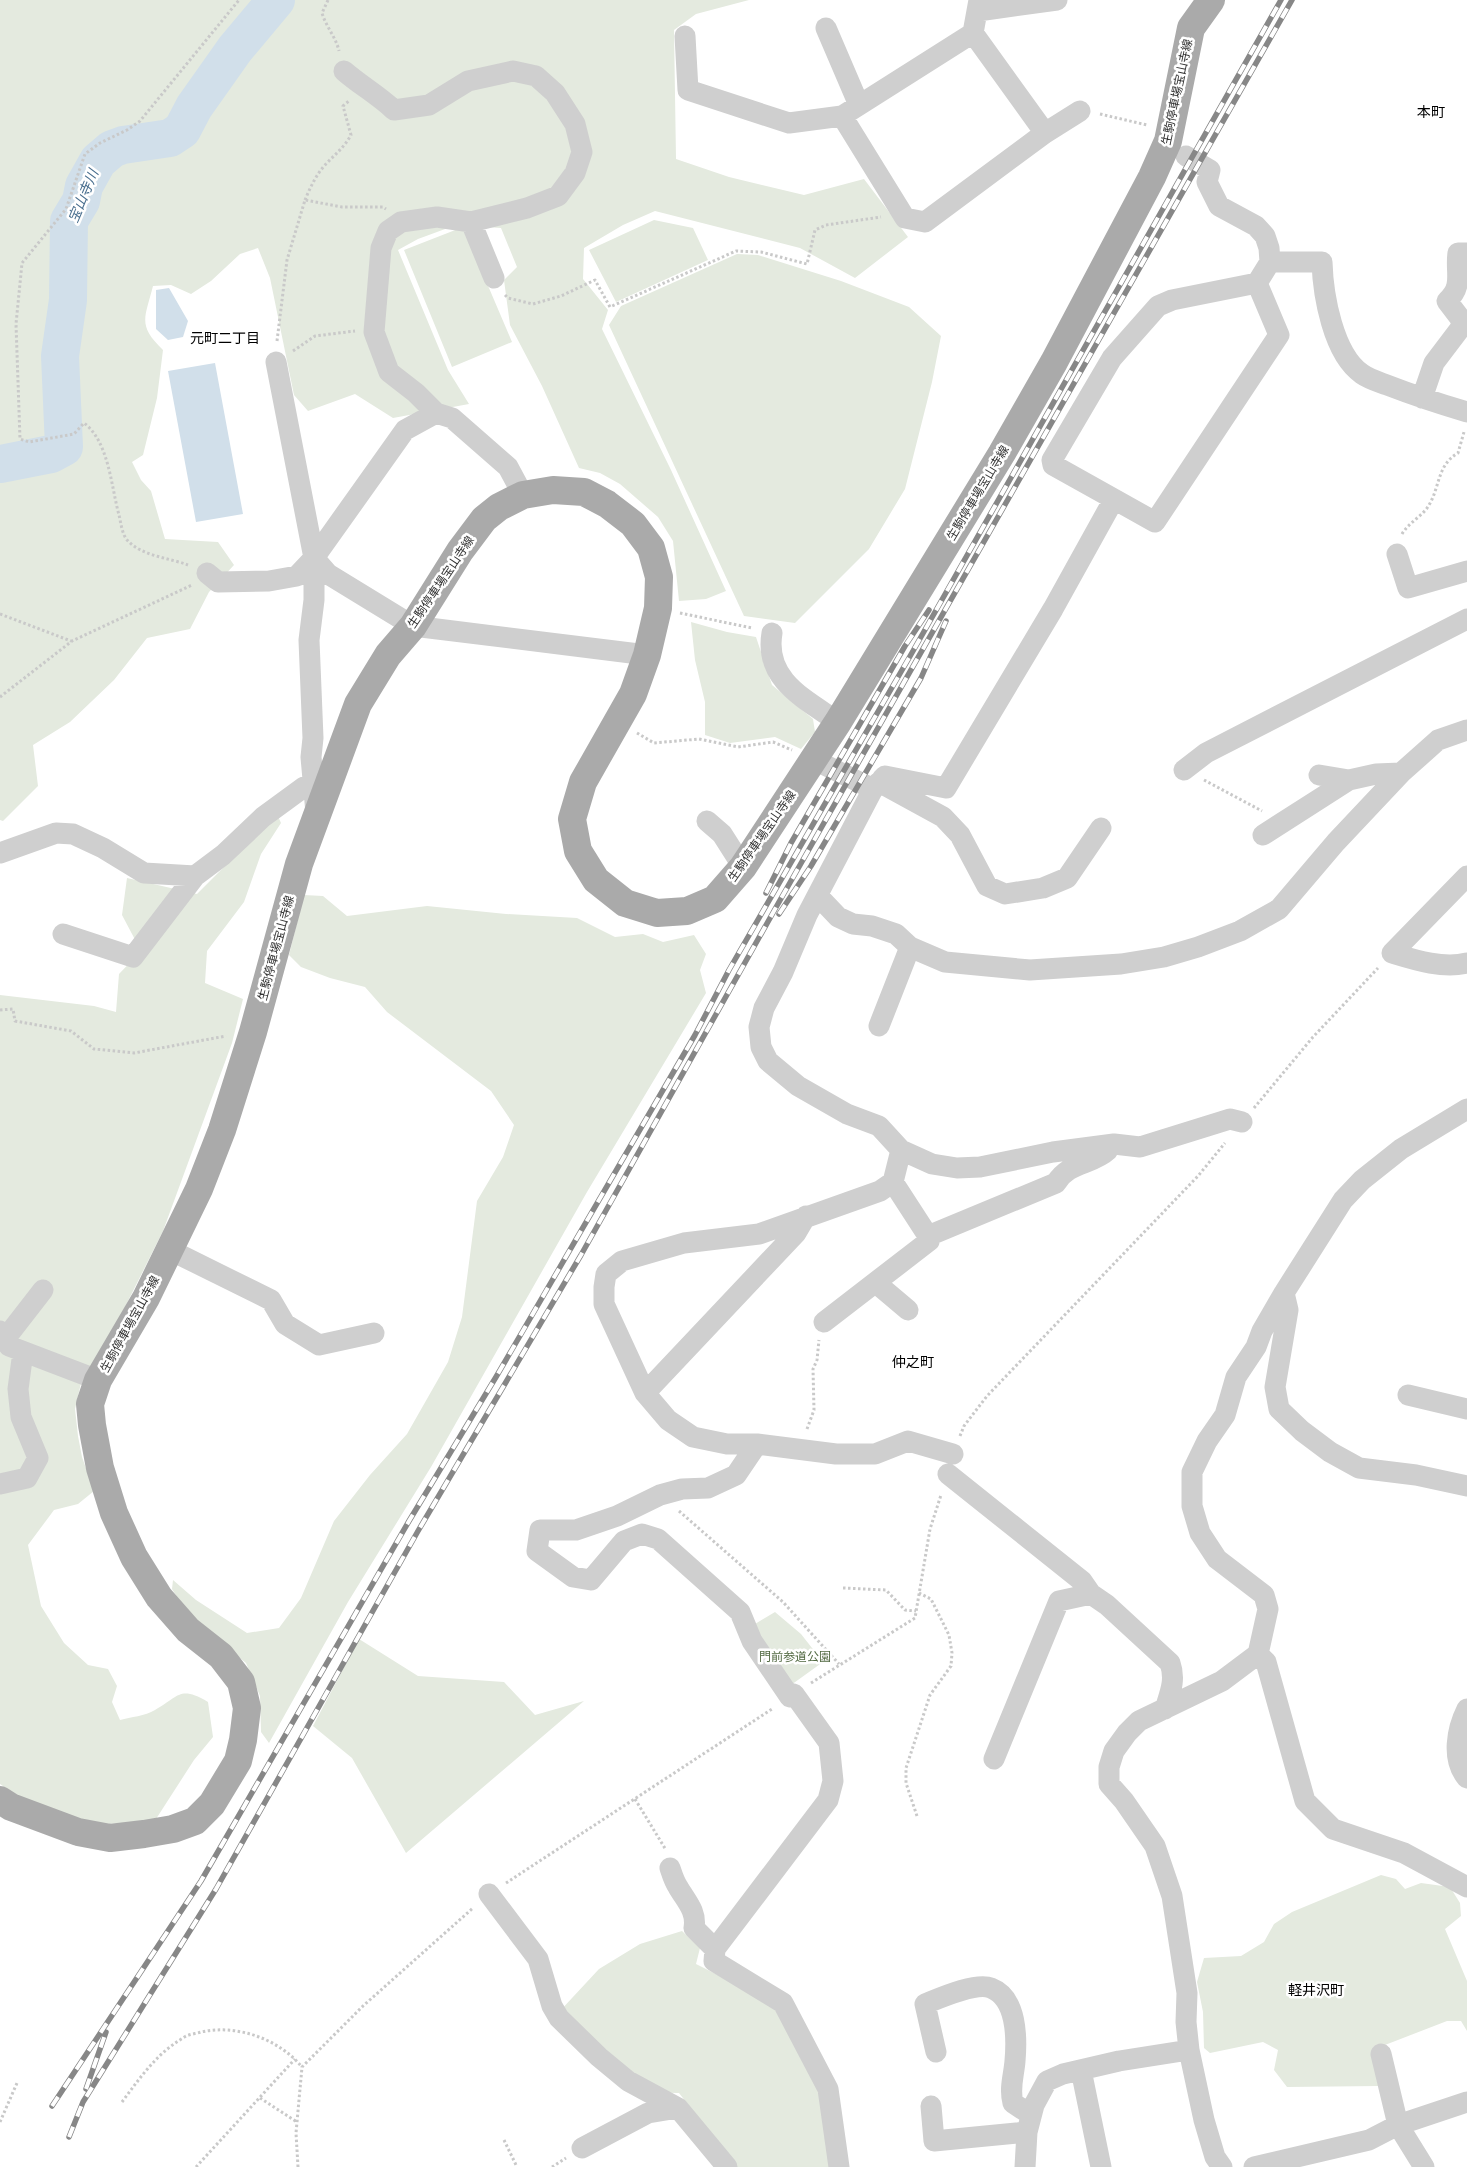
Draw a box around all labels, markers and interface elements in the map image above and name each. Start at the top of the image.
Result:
street label: 生駒停車場宝山寺線 [1159,38,1195,146]
district label: 本町 [1417,104,1445,121]
water label: 宝山寺川 [65,165,103,225]
district label: 元町二丁目 [190,330,260,347]
street label: 生駒停車場宝山寺線 [944,443,1012,543]
street label: 生駒停車場宝山寺線 [405,533,477,631]
street label: 生駒停車場宝山寺線 [725,788,799,884]
street label: 生駒停車場宝山寺線 [255,894,297,1002]
street label: 生駒停車場宝山寺線 [98,1273,162,1375]
district label: 仲之町 [892,1354,934,1371]
park label: 門前参道公園 [759,1650,831,1664]
district label: 軽井沢町 [1288,1982,1344,1999]

